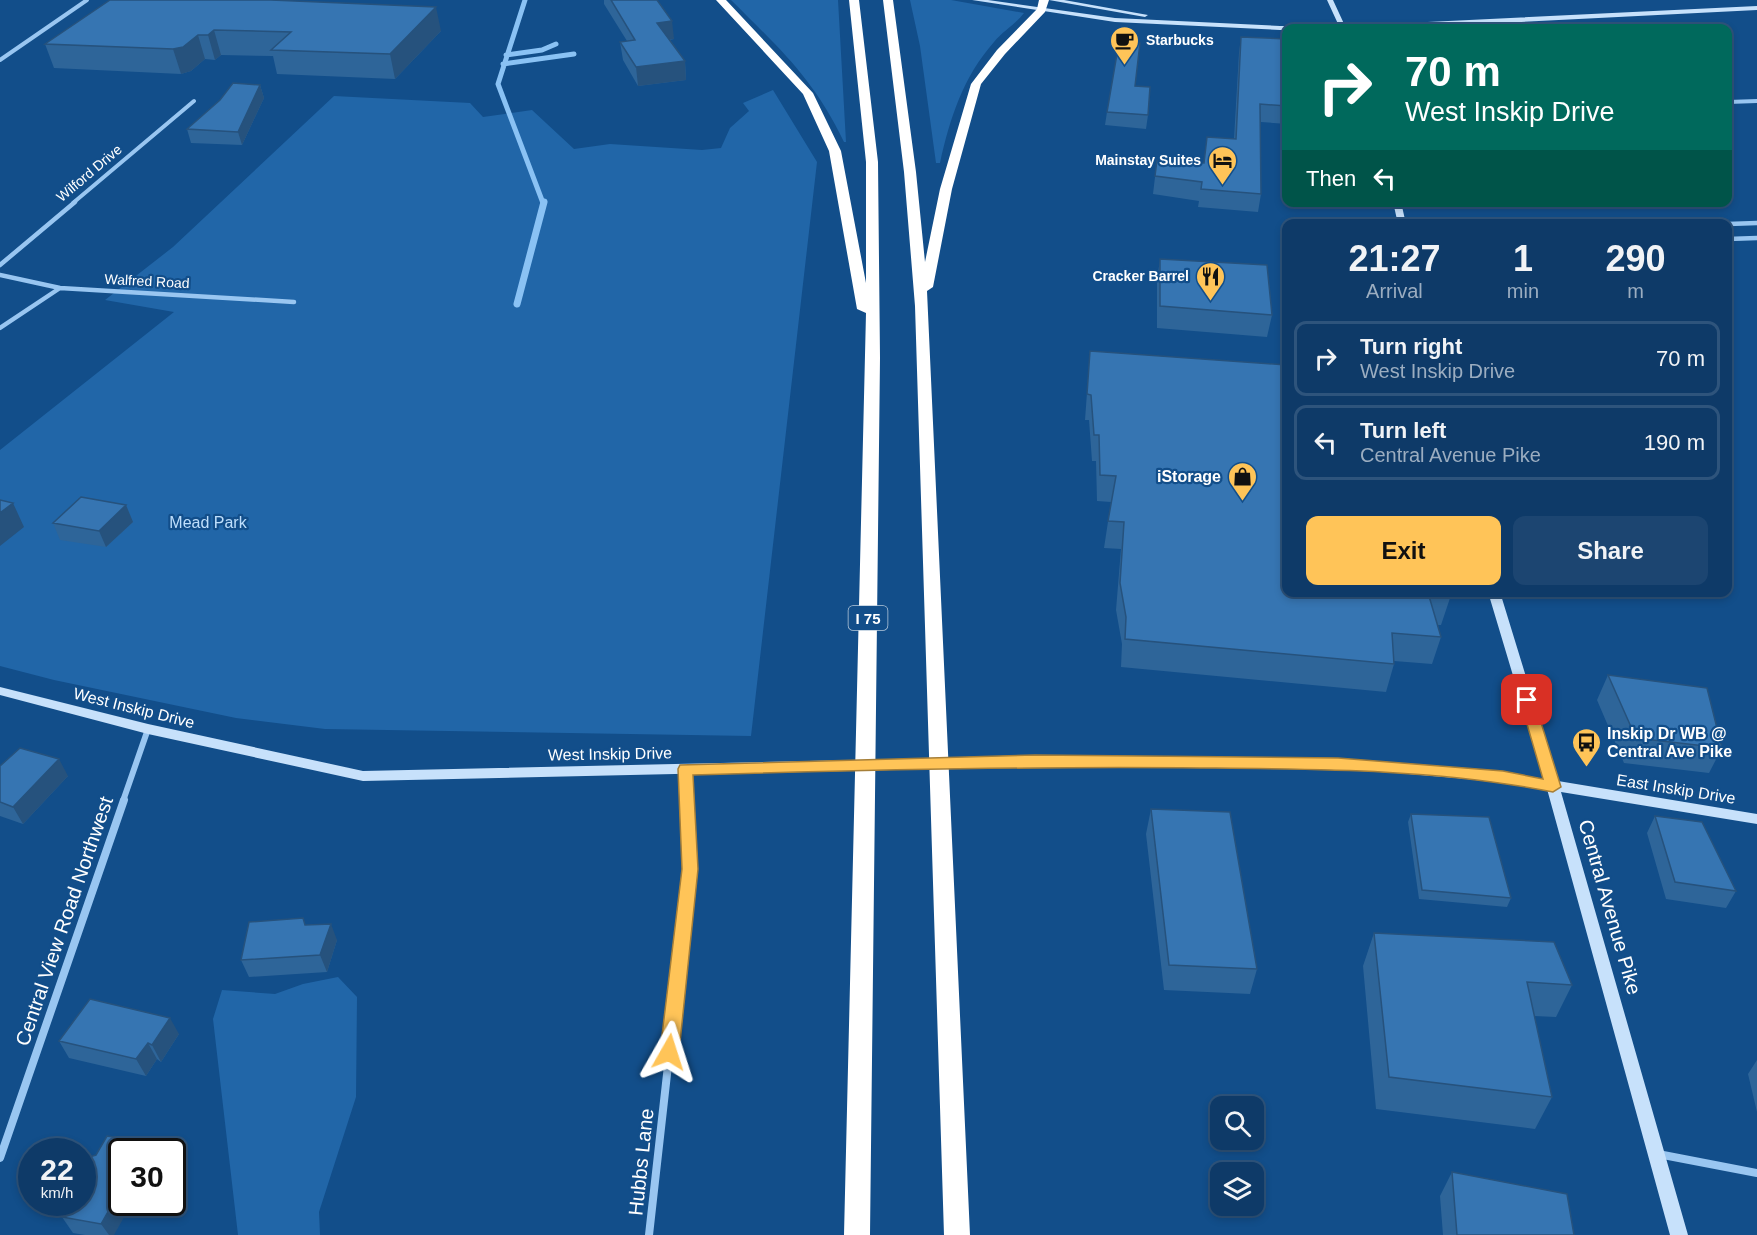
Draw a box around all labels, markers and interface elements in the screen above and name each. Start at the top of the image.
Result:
cafe icon: Starbucks [1109,24,1141,66]
place label: Starbucks [1146,32,1214,48]
icon: right [1306,48,1384,126]
text: 70 m [1405,48,1501,95]
text: West Inskip Drive [1405,97,1615,127]
street label: Wilford Drive [53,141,125,205]
hotel icon: Mainstay Suites [1206,144,1238,186]
place label: Mainstay Suites [1095,152,1201,168]
icon: left [1368,162,1401,195]
text: Then [1306,166,1356,191]
text: 21:27 [1348,238,1440,279]
text: 1 [1513,238,1533,279]
text: 290 [1605,238,1666,279]
restaurant icon: Cracker Barrel [1194,260,1226,302]
place label: Cracker Barrel [1092,268,1189,284]
street label: Walfred Road [104,271,190,291]
text: Arrival [1366,280,1423,302]
text: min [1507,280,1539,302]
text: m [1627,280,1644,302]
text: Turn right [1360,334,1462,359]
icon: right [1309,342,1342,375]
text: 70 m [1656,346,1705,371]
text: West Inskip Drive [1360,360,1515,382]
text: Turn left [1360,418,1446,443]
icon: left [1309,426,1342,459]
text: 190 m [1644,430,1705,455]
text: Central Avenue Pike [1360,444,1541,466]
shop icon: iStorage [1226,460,1258,502]
place label: iStorage [1157,468,1221,485]
park label: Mead Park [169,514,248,531]
button: Exit [1306,516,1501,585]
button: Share [1513,516,1708,585]
road number: I 75 [848,606,888,630]
pin [1501,674,1552,725]
icon: arrive [1510,683,1543,716]
street label: West Inskip Drive [72,685,196,731]
place label: Inskip Dr WB @ Central Ave Pike [1607,725,1732,760]
bus stop icon: Inskip Dr WB @ Central Ave Pike [1570,726,1602,768]
street label: West Inskip Drive [548,744,672,764]
street label: East Inskip Drive [1615,771,1737,807]
street label: Central View Road Northwest [11,793,117,1048]
street label: Central Avenue Pike [1575,817,1645,997]
position arrow [637,1020,701,1084]
map controls [1210,1096,1264,1216]
button: search [1210,1096,1264,1150]
street label: Hubbs Lane [624,1107,658,1217]
speed limit sign: 30 [108,1138,186,1216]
text: 22 [40,1153,74,1186]
button: layers [1210,1162,1264,1216]
text: km/h [41,1184,73,1201]

